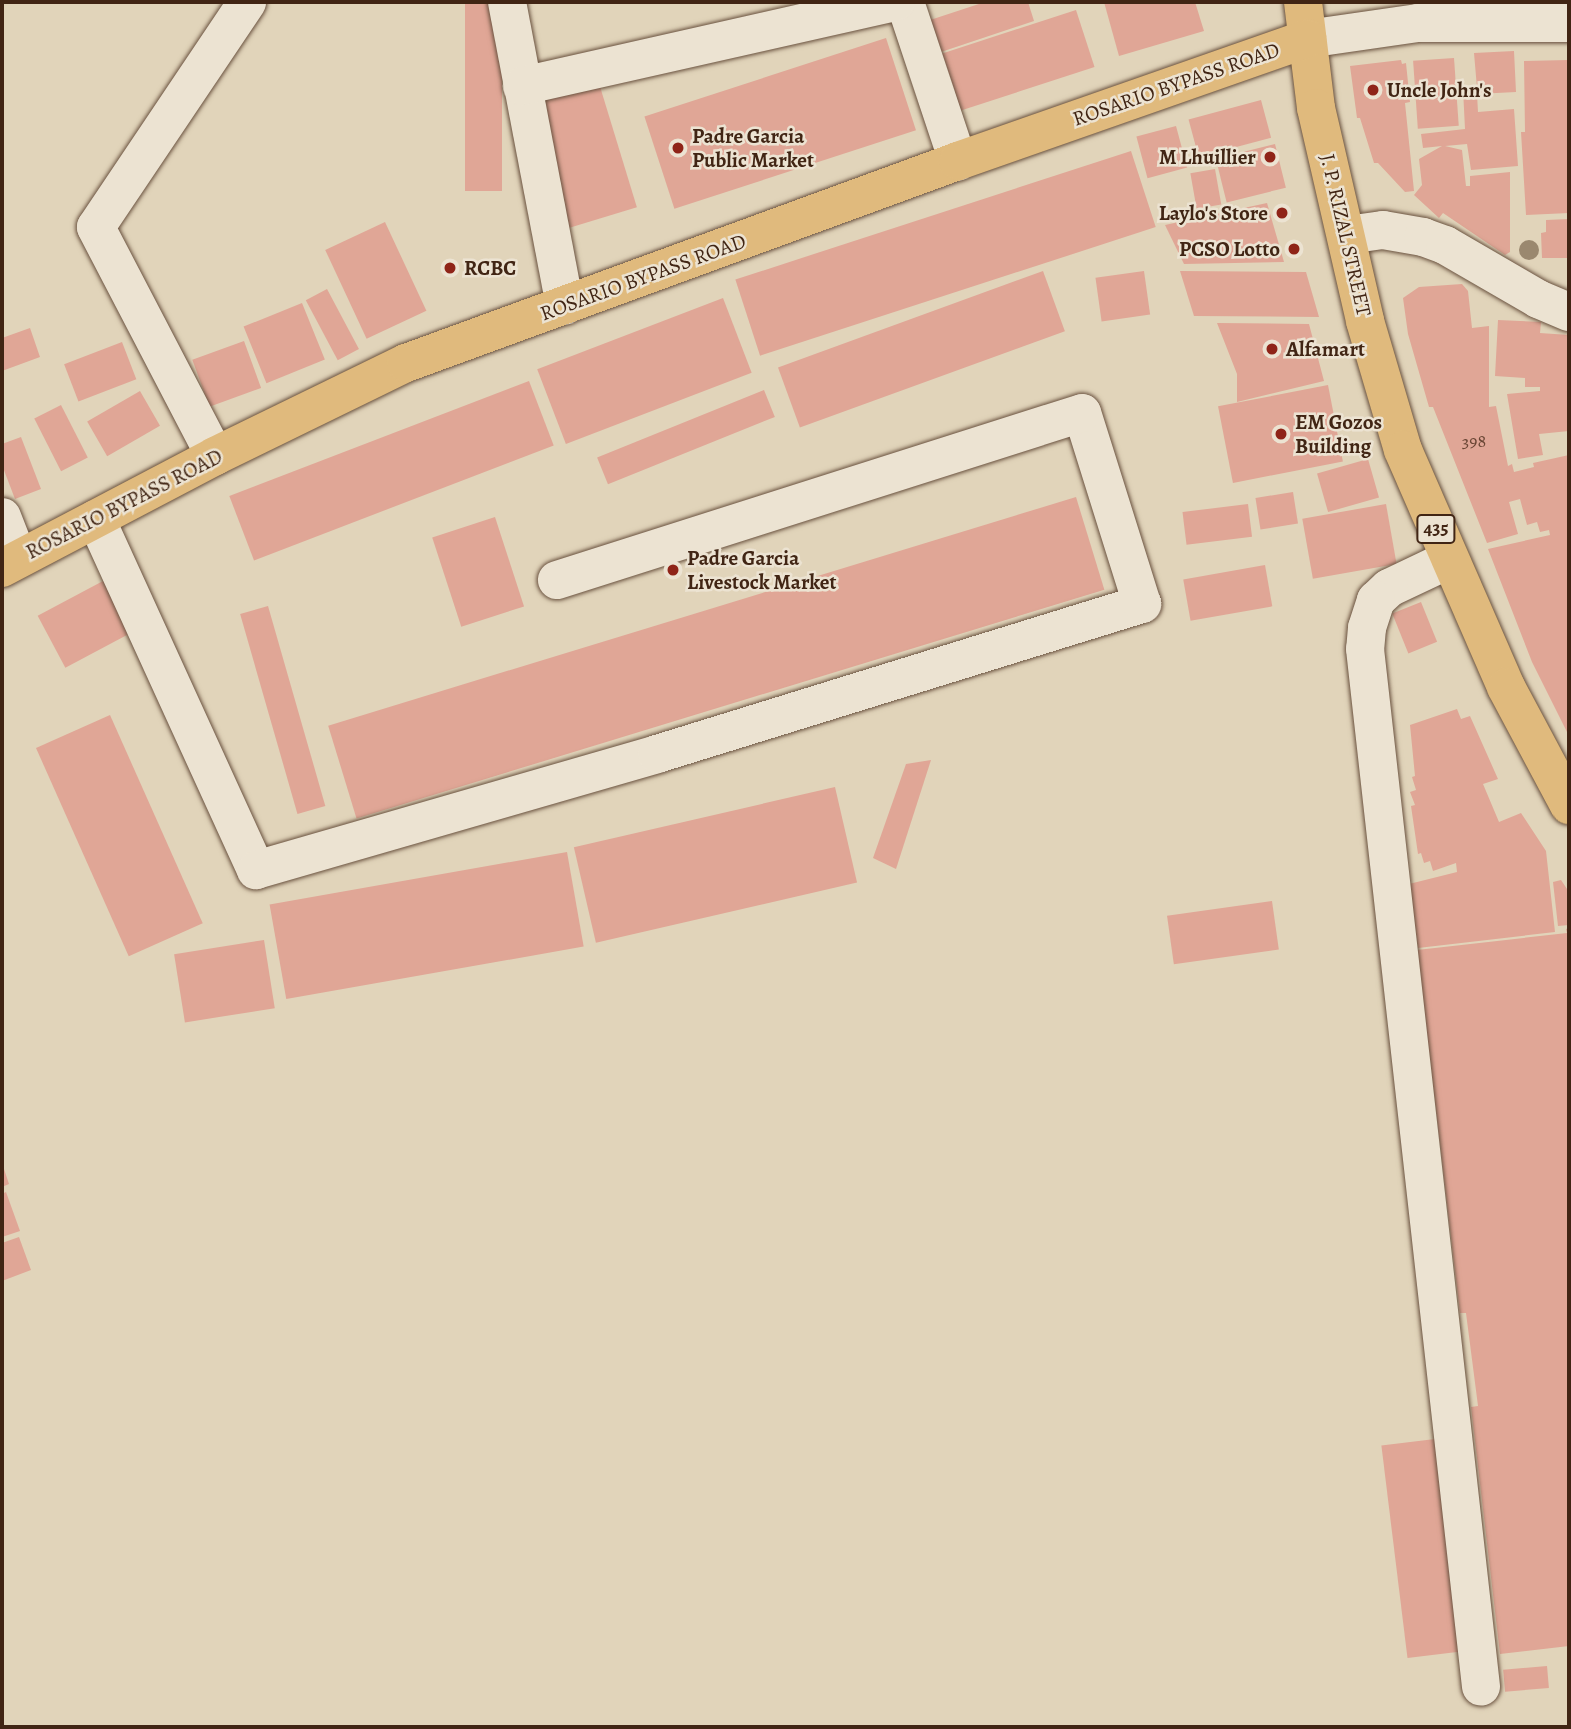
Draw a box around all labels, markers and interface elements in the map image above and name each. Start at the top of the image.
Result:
street label: ROSARIO BYPASS ROAD [1069,37,1283,131]
place label: Uncle John's [1387,77,1492,103]
marker: Uncle John's [1365,82,1381,98]
place label: Padre Garcia Public Market [692,123,814,173]
marker: Padre Garcia Public Market [670,140,686,156]
place label: M Lhuillier [1159,144,1256,170]
marker: M Lhuillier [1262,149,1278,165]
street label: J. P. RIZAL STREET [1315,151,1377,319]
place label: Laylo's Store [1159,200,1268,226]
marker: Laylo's Store [1274,205,1290,221]
street label: ROSARIO BYPASS ROAD [537,228,749,326]
place label: PCSO Lotto [1179,236,1280,262]
marker: PCSO Lotto [1286,241,1302,257]
place label: RCBC [464,255,516,281]
marker: RCBC [442,260,458,276]
place label: Alfamart [1286,336,1365,362]
marker: Alfamart [1264,341,1280,357]
place label: EM Gozos Building [1295,409,1382,459]
marker: EM Gozos Building [1273,426,1289,442]
house number: 398 [1462,430,1486,452]
street label: ROSARIO BYPASS ROAD [22,443,226,565]
road number: 435 [1415,514,1457,544]
place label: Padre Garcia Livestock Market [687,545,837,595]
marker: Padre Garcia Livestock Market [665,562,681,578]

